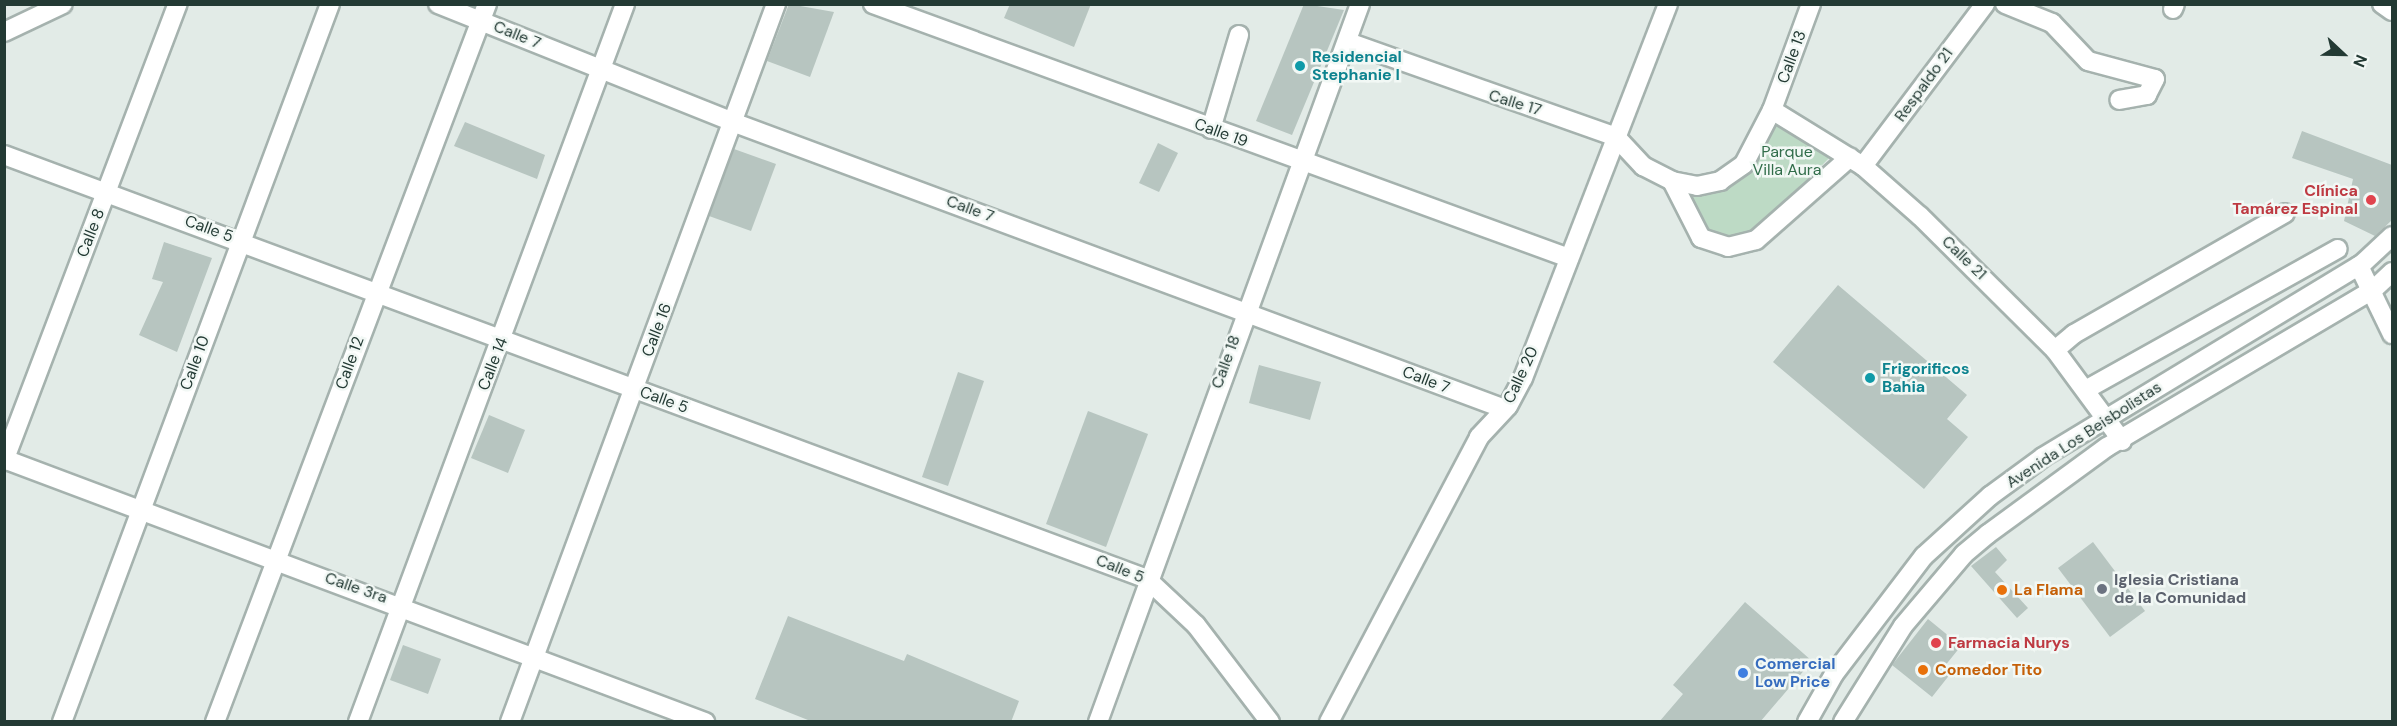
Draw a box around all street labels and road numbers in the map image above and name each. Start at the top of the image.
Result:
street label: Calle 7 [491,17,543,53]
street label: Calle 13 [1774,28,1810,86]
street label: Respaldo 21 [1891,44,1957,126]
street label: Calle 17 [1486,86,1544,120]
street label: Calle 19 [1192,114,1250,152]
street label: Calle 7 [944,192,996,226]
street label: Calle 8 [73,206,109,260]
street label: Calle 5 [182,211,236,247]
street label: Calle 21 [1938,232,1990,284]
street label: Calle 16 [638,301,676,359]
street label: Calle 10 [176,333,214,393]
street label: Calle 18 [1208,333,1244,391]
street label: Calle 12 [332,334,368,392]
street label: Calle 14 [474,335,512,393]
street label: Calle 20 [1499,343,1543,407]
street label: Calle 7 [1400,362,1452,398]
street label: Avenida Los Beisbolistas [2003,378,2165,492]
street label: Calle 5 [637,382,691,418]
street label: Calle 5 [1093,551,1147,587]
street label: Calle 3ra [322,568,390,608]

